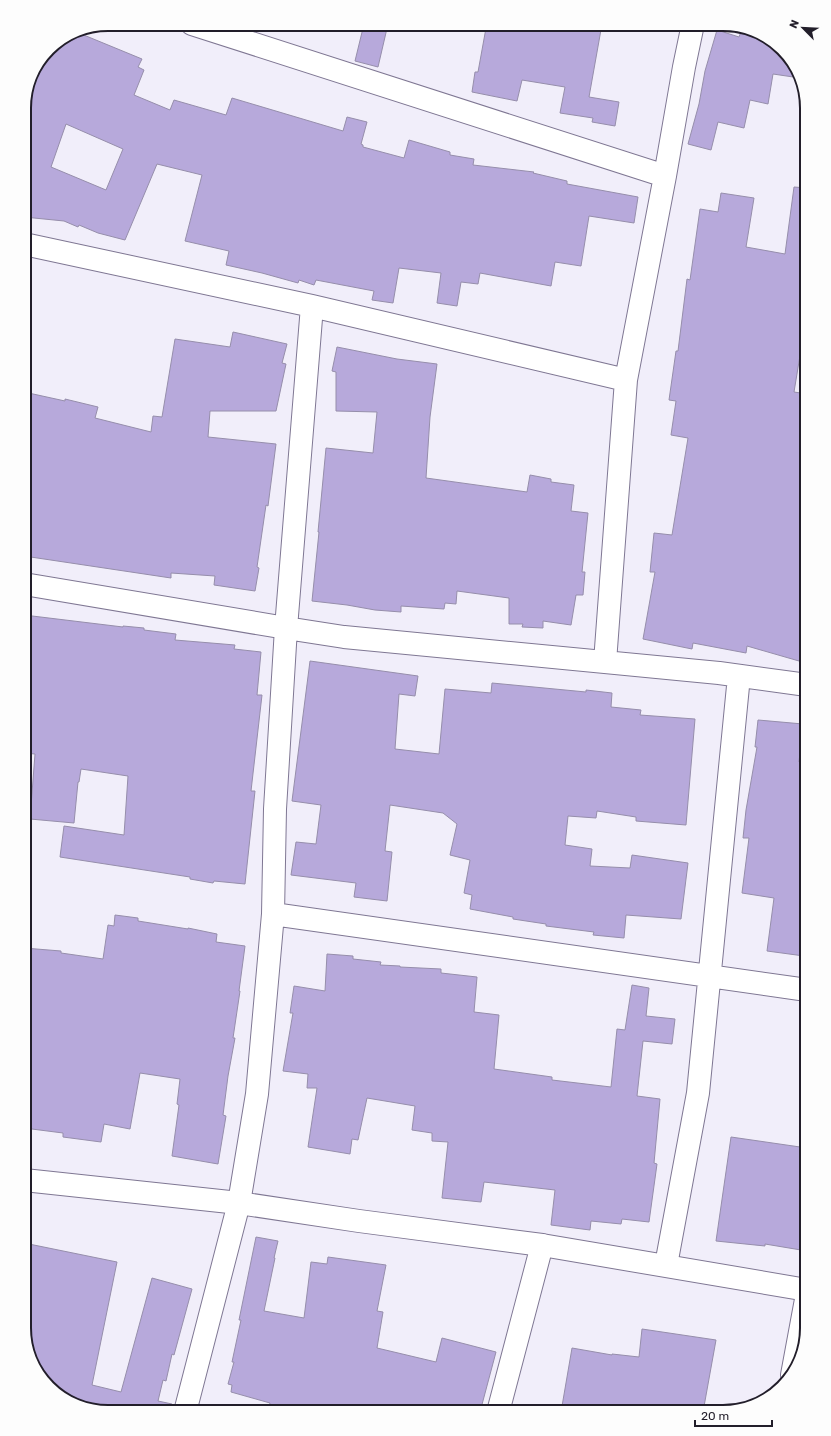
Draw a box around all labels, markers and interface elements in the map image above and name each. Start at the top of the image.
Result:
north arrow [783,8,823,48]
text: N [787,18,802,30]
scale bar [695,1402,772,1428]
text: 20 m [701,1409,729,1423]

